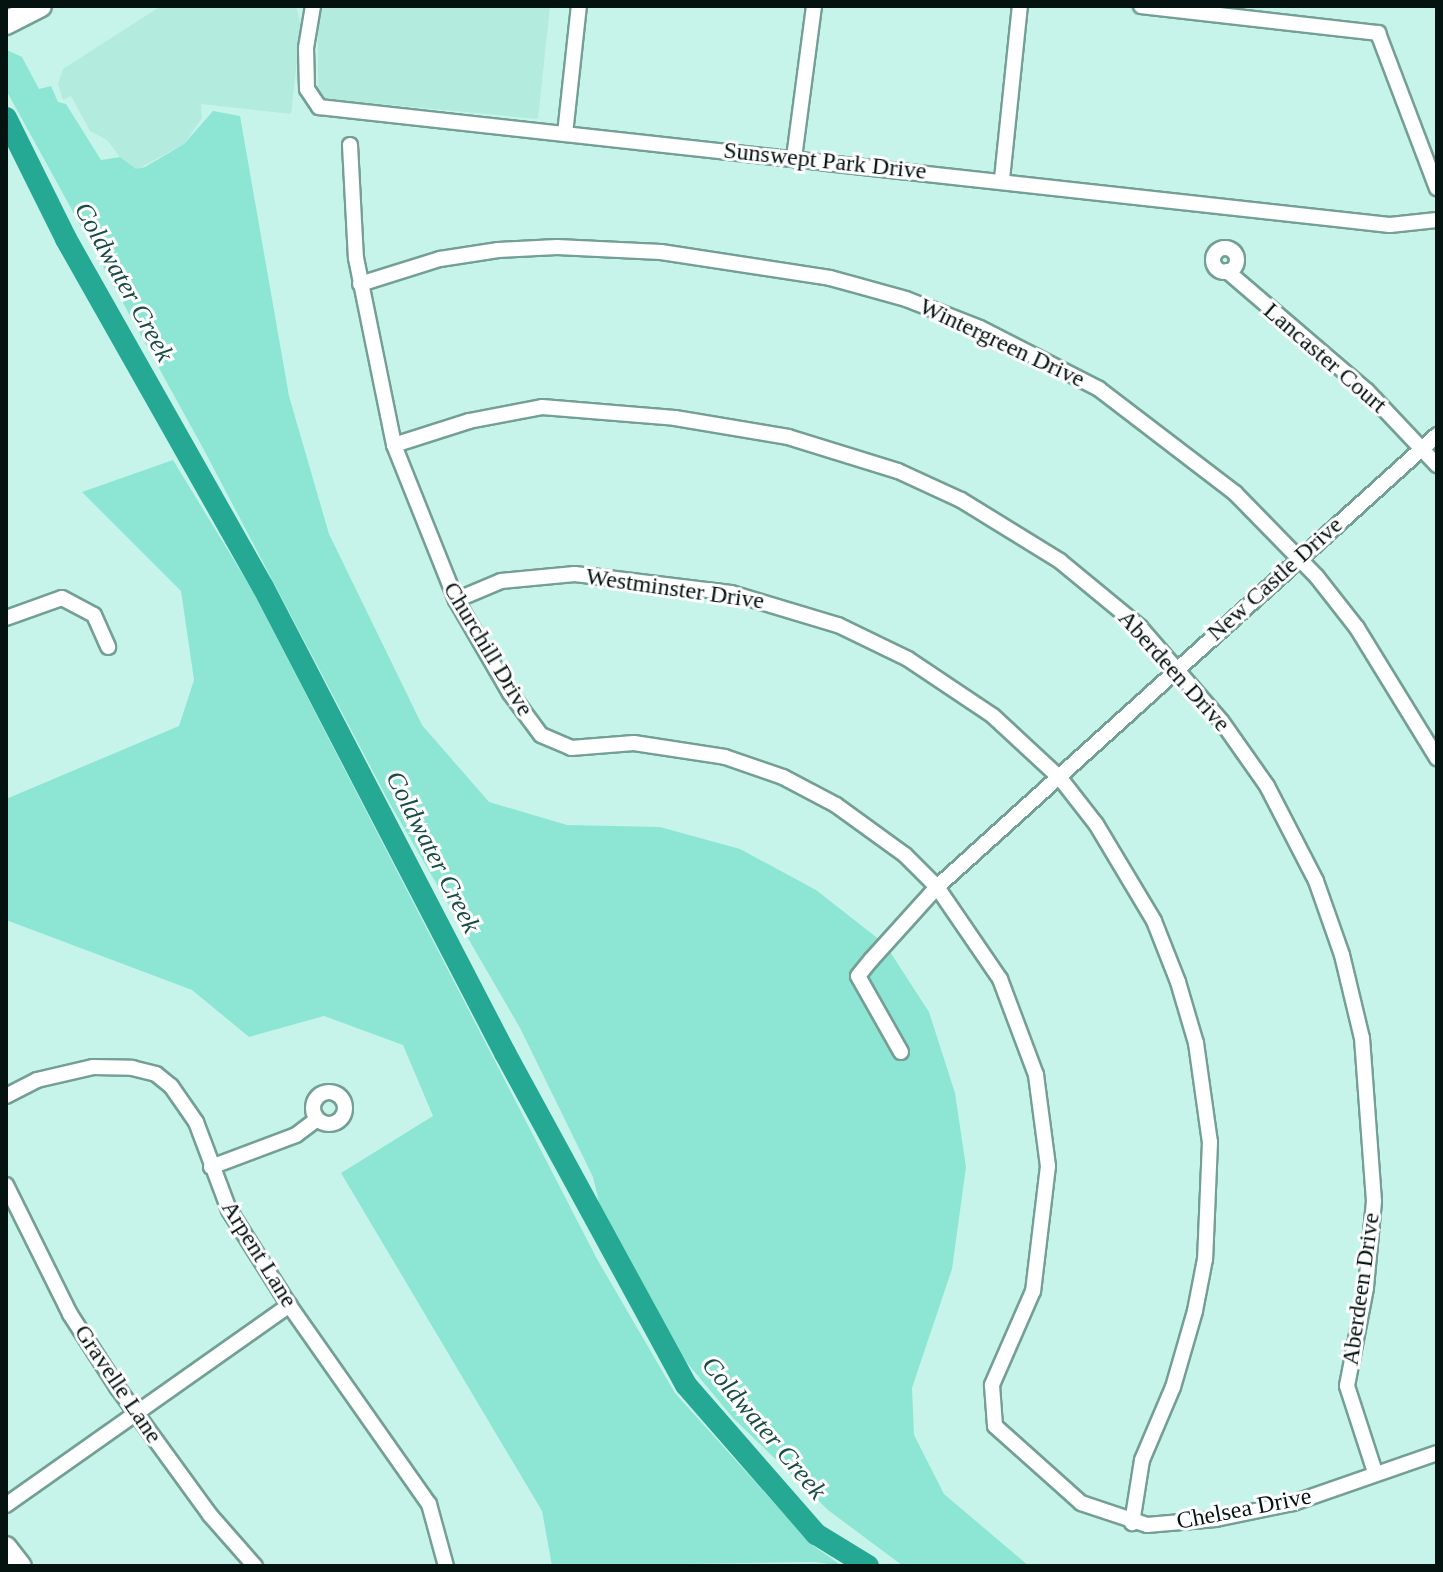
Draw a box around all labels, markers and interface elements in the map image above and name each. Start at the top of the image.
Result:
street label: Sunswept Park Drive [722,136,928,186]
water label: Coldwater Creek [67,197,181,367]
street label: Wintergreen Drive [915,292,1089,394]
street label: Lancaster Court [1257,297,1393,419]
street label: New Castle Drive [1201,511,1349,647]
street label: Westminster Drive [584,562,766,616]
street label: Churchill Drive [437,577,539,721]
street label: Aberdeen Drive [1112,604,1236,738]
water label: Coldwater Creek [379,766,487,938]
street label: Arpent Lane [215,1195,303,1313]
street label: Aberdeen Drive [1336,1211,1386,1367]
street label: Gravelle Lane [68,1319,168,1449]
water label: Coldwater Creek [695,1350,833,1506]
street label: Chelsea Drive [1174,1482,1314,1536]

